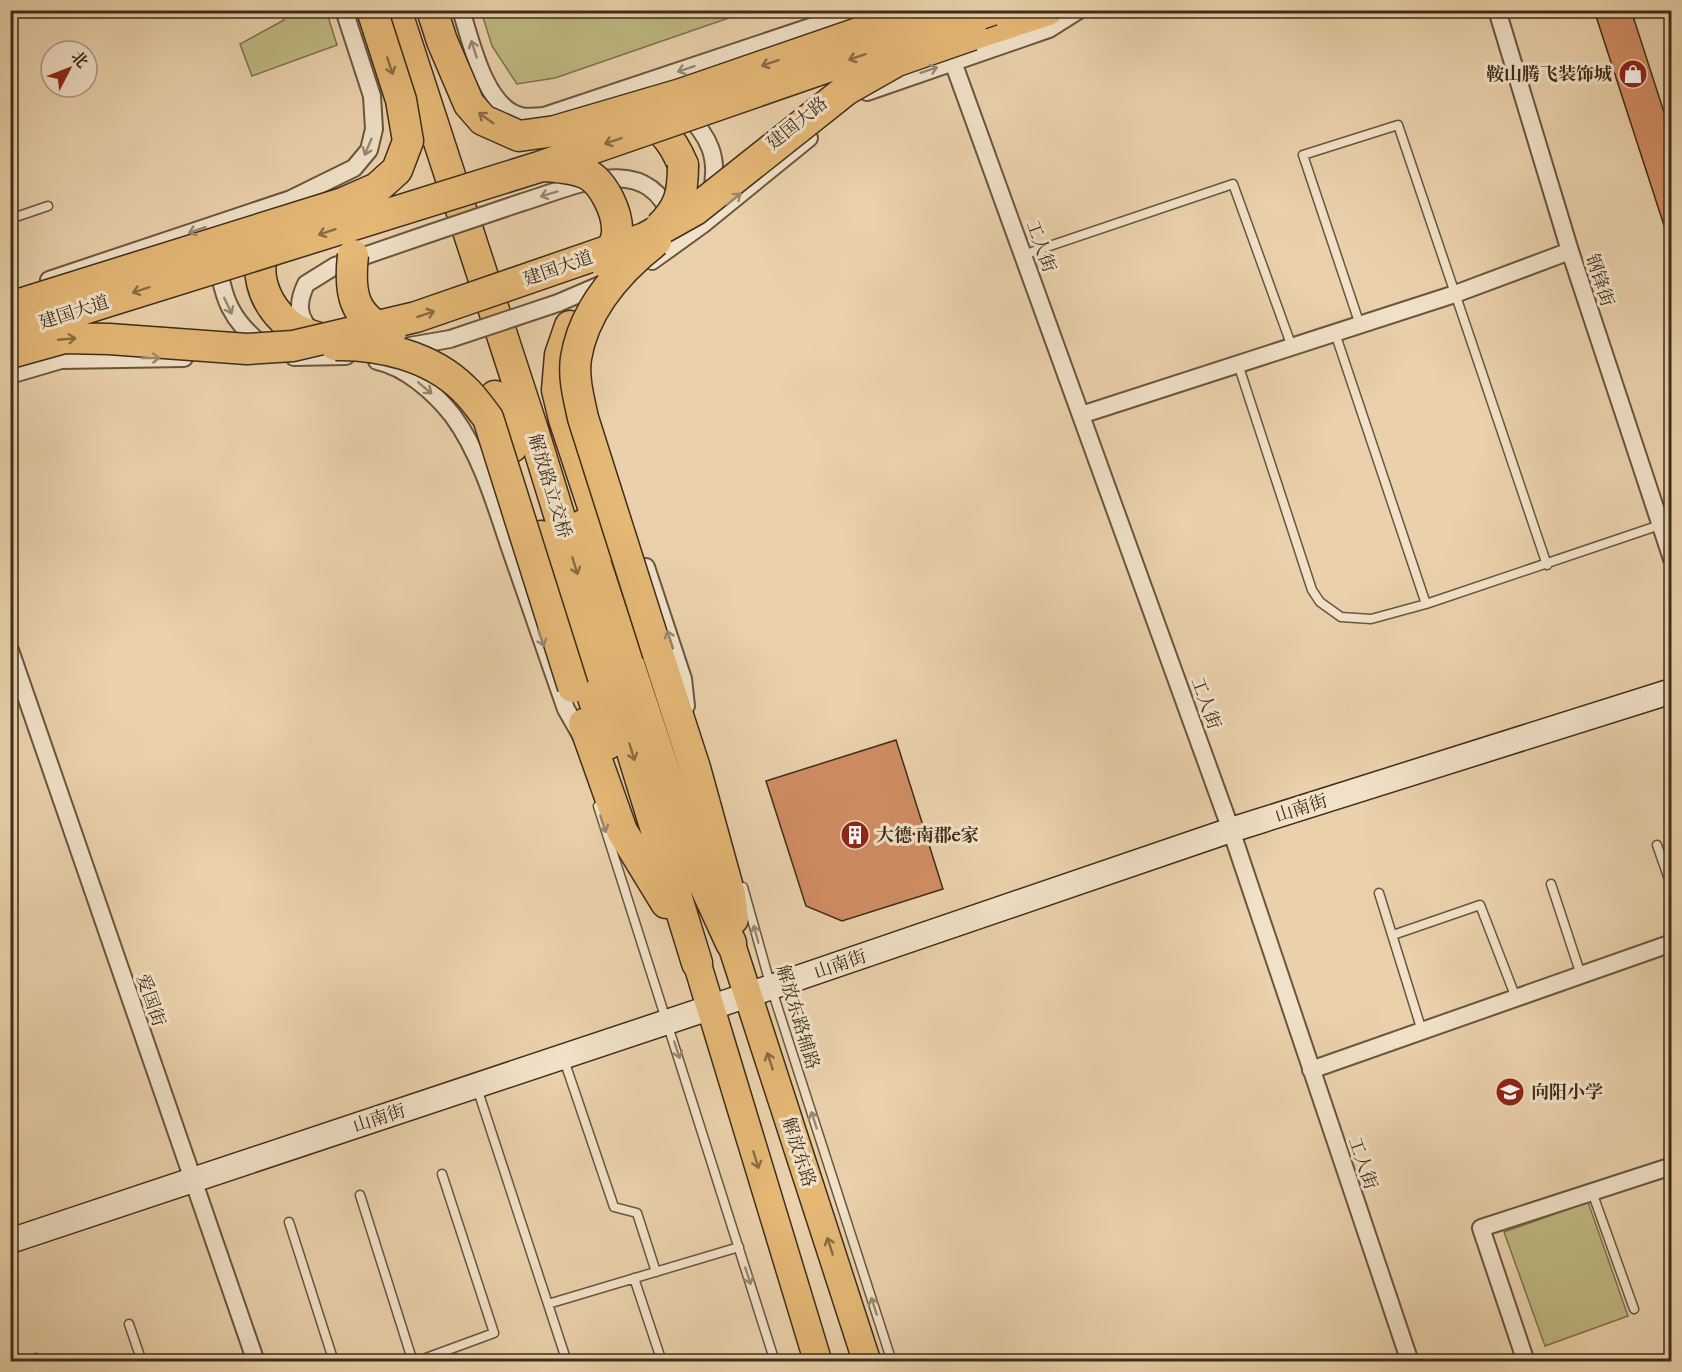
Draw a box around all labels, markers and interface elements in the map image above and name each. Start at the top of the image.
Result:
north arrow [39,39,99,99]
one-way arrow [468,40,479,59]
text: 北 [67,47,92,72]
one-way arrow [848,52,867,63]
one-way arrow [385,56,396,75]
shop icon: 鞍山腾飞装饰城 [1617,58,1649,90]
one-way arrow [761,59,780,70]
one-way arrow [677,64,696,75]
one-way arrow [919,64,938,75]
place label: 鞍山腾飞装饰城 [1486,64,1612,85]
street label: 建国大路 [763,93,832,154]
one-way arrow [477,112,494,125]
one-way arrow [604,137,623,148]
one-way arrow [362,138,373,156]
one-way arrow [540,189,559,200]
one-way arrow [726,192,741,206]
street label: 工人街 [1021,217,1060,275]
one-way arrow [188,225,207,236]
one-way arrow [318,227,337,238]
street label: 建国大道 [521,247,596,290]
street label: 钢锋街 [1581,251,1618,309]
one-way arrow [132,286,151,297]
street label: 建国大道 [37,291,112,334]
one-way arrow [223,297,235,315]
one-way arrow [416,307,435,318]
one-way arrow [57,333,76,344]
one-way arrow [140,352,160,364]
one-way arrow [417,382,433,395]
street label: 解放路立交桥 [524,431,575,541]
one-way arrow [570,556,581,575]
one-way arrow [537,628,548,647]
one-way arrow [663,630,674,649]
street label: 工人街 [1186,674,1225,732]
one-way arrow [627,742,638,761]
street label: 山南街 [1272,790,1330,827]
one-way arrow [599,814,610,833]
building icon: 大德·南郡e家 [839,819,871,851]
place label: 大德·南郡e家 [876,825,979,846]
one-way arrow [750,925,761,944]
street label: 山南街 [811,946,869,983]
street label: 解放东路辅路 [772,962,823,1072]
street label: 爱国街 [132,971,169,1029]
one-way arrow [672,1040,683,1059]
one-way arrow [763,1052,774,1071]
school or university icon: 向阳小学 [1494,1076,1526,1108]
place label: 向阳小学 [1531,1082,1603,1103]
street label: 山南街 [350,1100,408,1137]
one-way arrow [808,1111,819,1130]
street label: 解放东路 [777,1115,820,1190]
street label: 工人街 [1344,1134,1381,1192]
one-way arrow [751,1150,762,1169]
one-way arrow [824,1237,835,1256]
one-way arrow [743,1266,754,1285]
one-way arrow [868,1297,879,1316]

